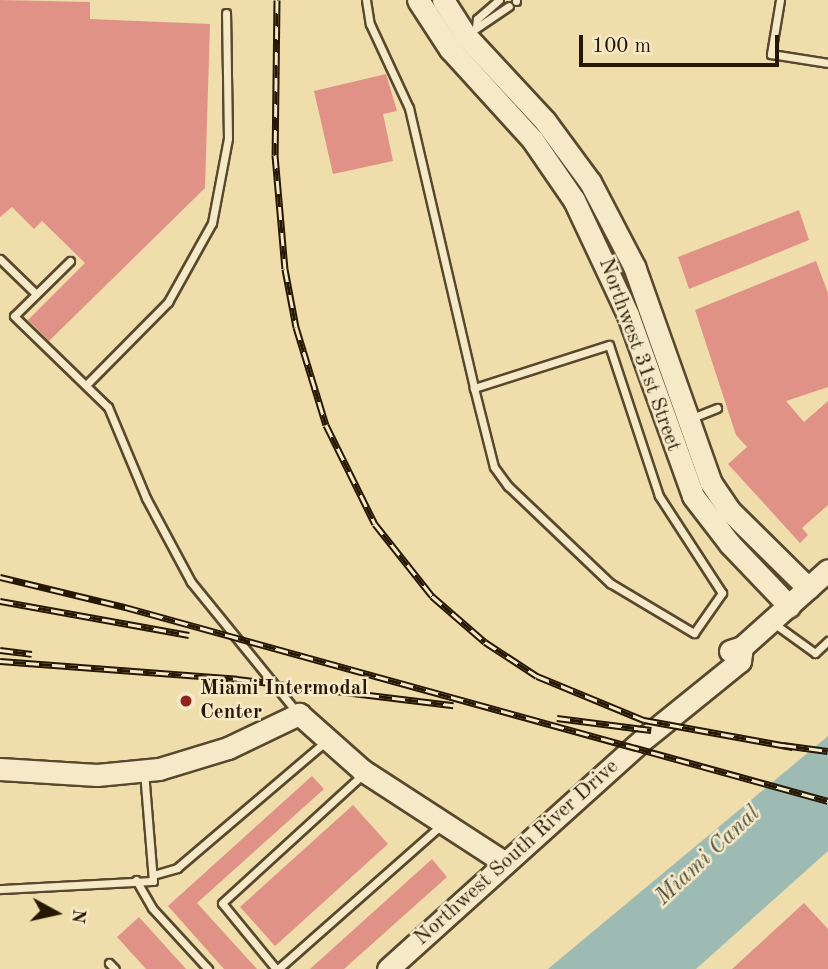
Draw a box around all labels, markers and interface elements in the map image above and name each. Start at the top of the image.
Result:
scale bar [583,21,782,65]
text: 100 m [592,36,651,57]
street label: Northwest 31st Street [592,255,686,455]
place label: Miami Intermodal Center [200,676,368,726]
marker: Miami Intermodal Center [178,693,194,709]
street label: Northwest South River Drive [410,755,624,951]
water label: Miami Canal [650,801,766,911]
north arrow [21,878,91,948]
text: N [67,907,88,925]

